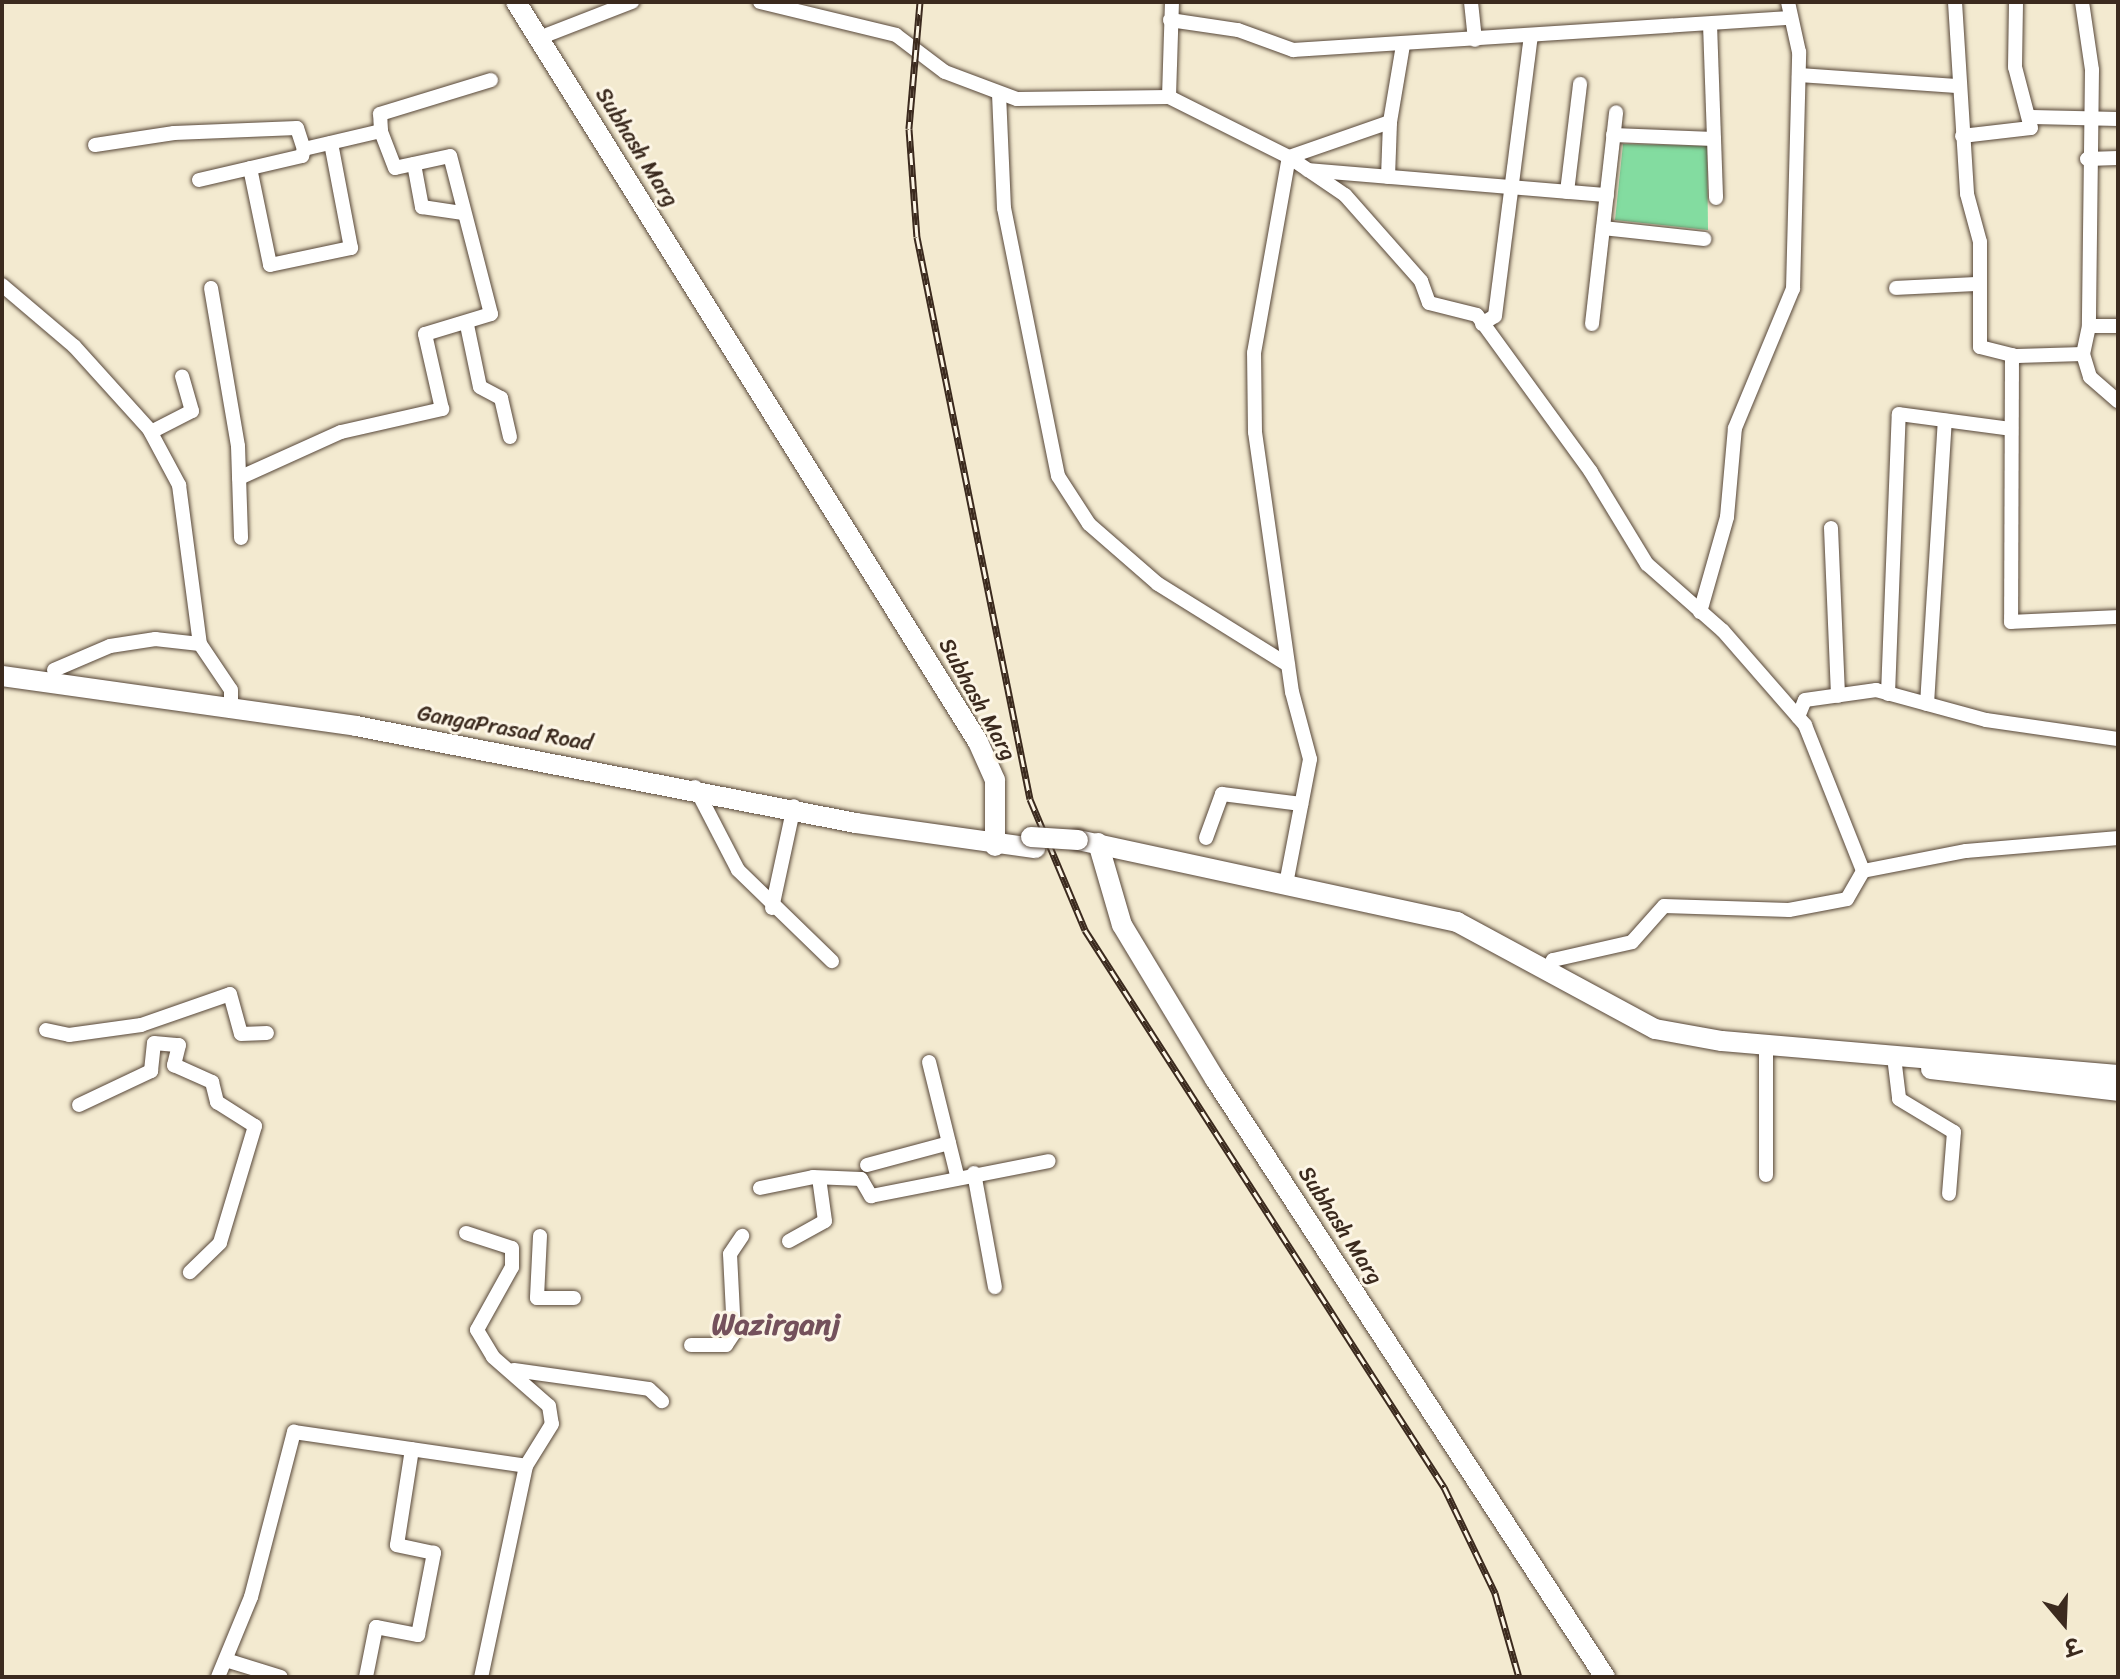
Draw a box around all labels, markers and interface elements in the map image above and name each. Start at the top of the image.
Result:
street label: Subhash Marg [590,82,684,212]
street label: Subhash Marg [934,633,1022,765]
street label: GangaPrasad Road [415,700,595,756]
street label: Subhash Marg [1293,1161,1389,1289]
district label: Wazirganj [711,1306,841,1342]
north arrow [2024,1583,2104,1663]
text: उ [2059,1625,2085,1667]

